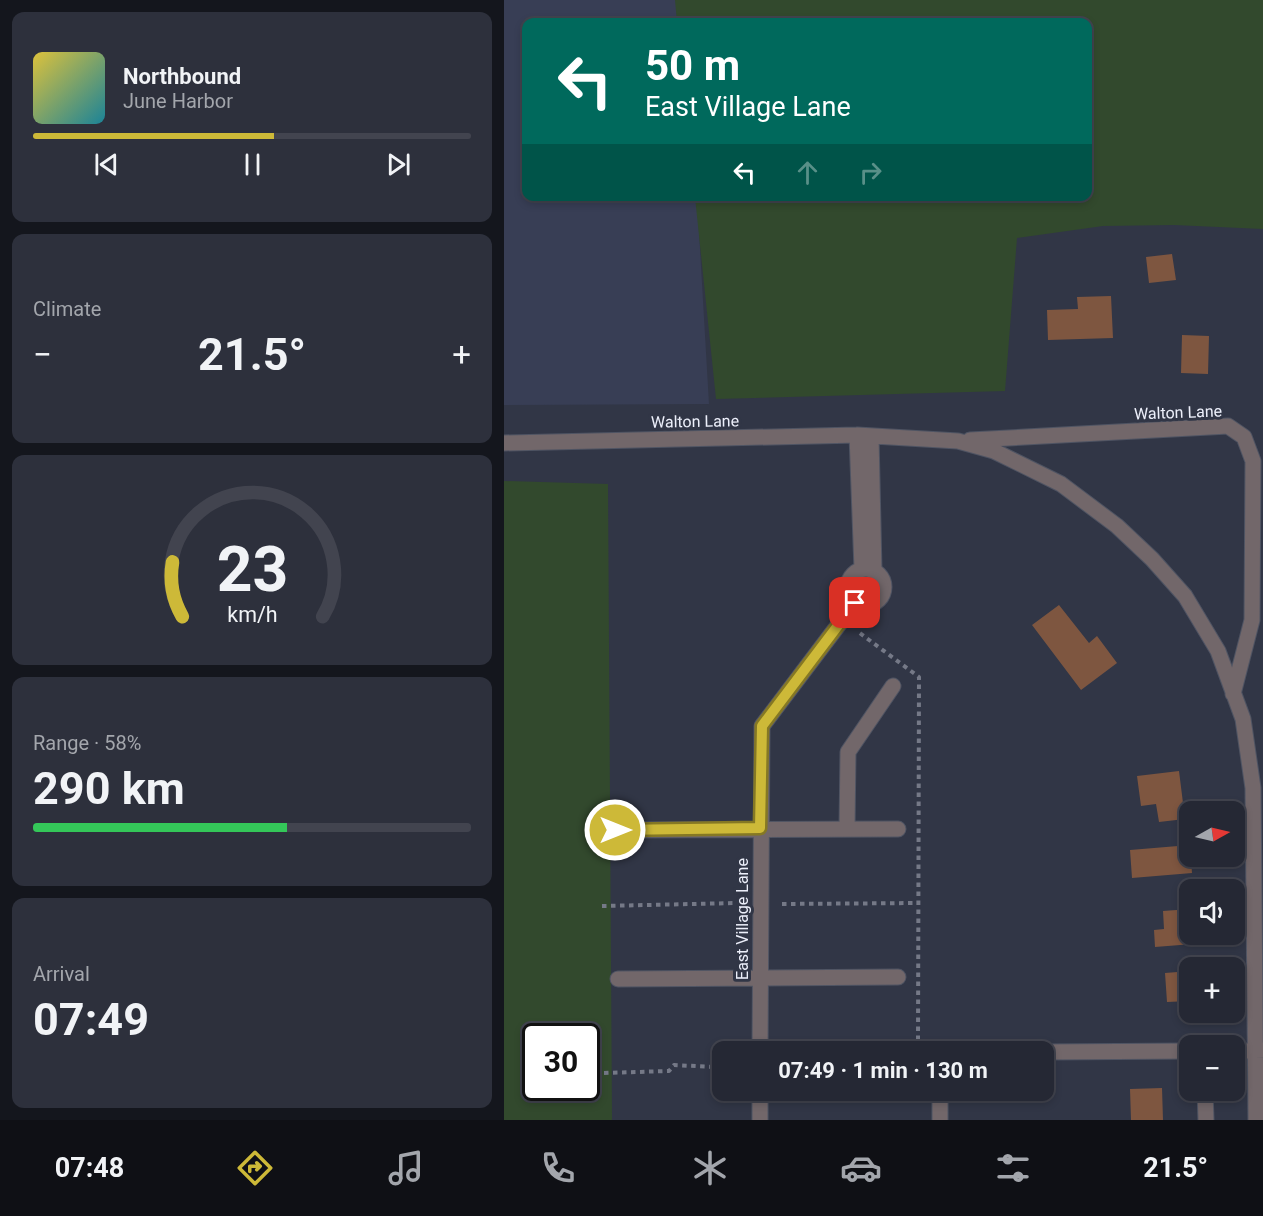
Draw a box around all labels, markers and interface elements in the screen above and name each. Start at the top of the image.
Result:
text: 50 m [645,41,740,90]
icon: left [546,42,624,120]
text: Northbound [123,64,241,89]
text: June Harbor [123,89,233,113]
text: East Village Lane [645,91,851,123]
icon: previous [90,148,123,181]
icon: pause [236,148,269,181]
icon: next [382,148,415,181]
icon: left [728,156,761,189]
icon: ahead [791,156,824,189]
icon: right [854,156,887,189]
text: Climate [33,297,101,321]
text: 21.5° [198,328,306,381]
text: − [33,335,52,374]
text: + [452,335,471,374]
street label: Walton Lane [1134,401,1222,424]
street label: Walton Lane [651,411,739,432]
text: 23 [216,533,288,606]
pin [829,577,880,628]
icon: arrive [838,586,871,619]
text: km/h [227,602,277,627]
text: Range · 58% [33,731,141,755]
text: 290 km [33,762,185,815]
position arrow [583,798,647,862]
north arrow [1179,801,1245,867]
map controls [1179,801,1245,1101]
street label: East Village Lane [733,858,752,980]
button: sound [1179,879,1245,945]
button: + [1179,957,1245,1023]
text: Arrival [33,962,90,986]
text: 07:49 [33,993,149,1046]
speed limit sign: 30 [522,1023,600,1101]
button: − [1179,1035,1245,1101]
text: 07:49 · 1 min · 130 m [778,1058,988,1083]
icon: directions [234,1147,276,1189]
icon: music [385,1147,427,1189]
icon: phone [537,1147,579,1189]
icon: climate [689,1147,731,1189]
icon: car [840,1147,882,1189]
icon: filters [992,1147,1034,1189]
text: 07:48 [55,1152,124,1184]
text: 21.5° [1143,1152,1208,1184]

